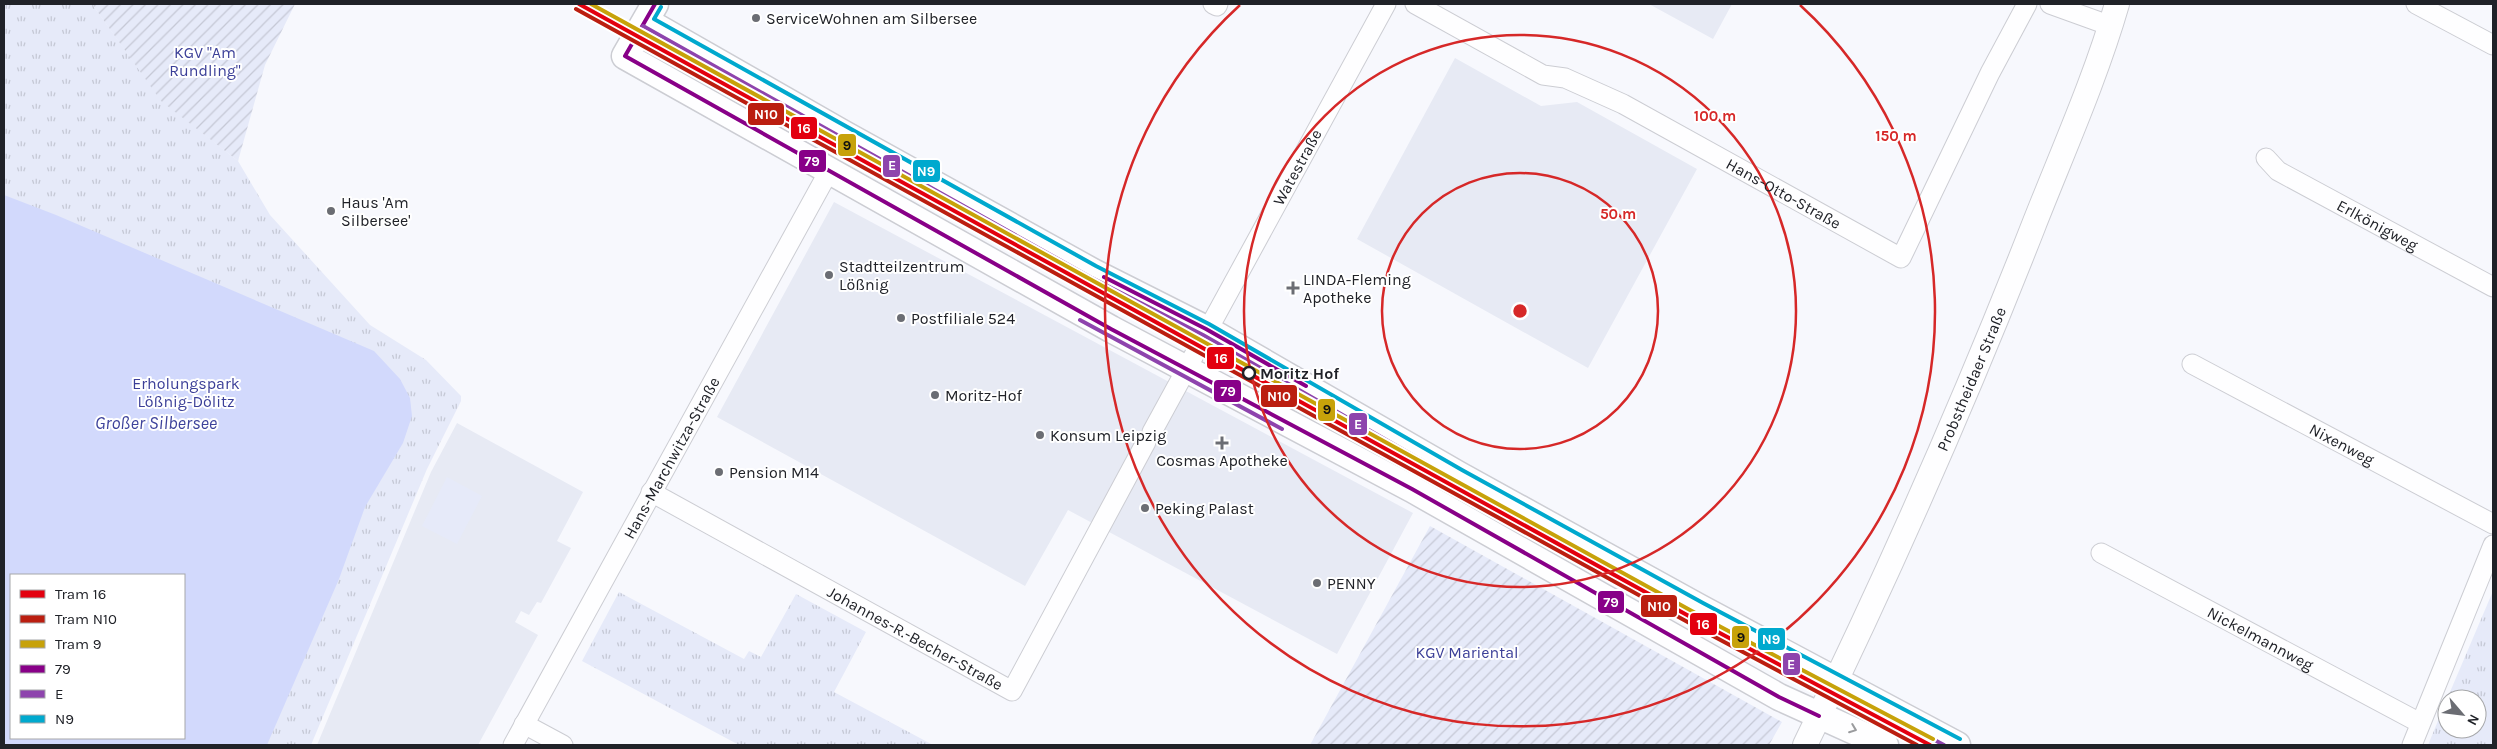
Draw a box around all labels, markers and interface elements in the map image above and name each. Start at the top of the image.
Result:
place label: ServiceWohnen am Silbersee [766,9,977,28]
marker: ServiceWohnen am Silbersee [750,12,762,24]
park label: KGV "Am Rundling" [169,43,241,80]
line badge: N10 [747,102,785,126]
text: N10 [754,106,778,123]
text: 100 m [1694,107,1736,125]
line badge: 16 [790,116,818,140]
text: 16 [797,120,811,137]
street label: Watestraße [1269,126,1326,209]
text: 150 m [1875,127,1917,145]
line badge: 9 [837,133,857,157]
text: 9 [843,137,851,154]
line badge: 79 [798,149,827,173]
text: 79 [804,153,820,170]
line badge: E [882,154,901,178]
street label: Hans-Otto-Straße [1723,154,1844,233]
text: E [888,157,896,174]
line badge: N9 [912,159,941,183]
text: N9 [917,163,935,180]
place label: Haus 'Am Silbersee' [341,193,410,230]
street label: Erlkönigweg [2334,196,2421,255]
marker: Haus 'Am Silbersee' [325,205,337,217]
text: 50 m [1600,205,1636,223]
place label: Stadtteilzentrum Lößnig [839,257,964,294]
marker: Stadtteilzentrum Lößnig [823,269,835,281]
place label: LINDA-Fleming Apotheke [1303,270,1411,307]
marker: LINDA-Fleming Apotheke [1287,282,1299,294]
centre of rings [1511,302,1529,320]
street label: Probstheidaer Straße [1933,304,2010,454]
place label: Postfiliale 524 [911,309,1015,328]
marker: Postfiliale 524 [895,312,907,324]
line badge: 16 [1206,346,1235,370]
text: 16 [1214,350,1228,367]
place label: Moritz Hof [1260,364,1339,383]
marker: Moritz Hof [1242,366,1256,380]
park label: Erholungspark Lößnig-Dölitz [132,374,240,411]
street label: Hans-Marchwitza-Straße [619,374,724,542]
line badge: 79 [1213,379,1242,403]
text: 79 [1220,383,1236,400]
line badge: N10 [1260,384,1298,408]
place label: Moritz-Hof [945,386,1022,405]
text: N10 [1267,388,1291,405]
marker: Moritz-Hof [929,389,941,401]
line badge: 9 [1317,398,1336,422]
text: 9 [1323,401,1331,418]
water label: Großer Silbersee [95,412,217,434]
line badge: E [1348,412,1368,436]
text: E [1354,416,1362,433]
street label: Nixenweg [2306,419,2378,469]
place label: Konsum Leipzig [1050,426,1166,445]
marker: Konsum Leipzig [1034,429,1046,441]
marker: Cosmas Apotheke [1216,437,1228,449]
place label: Cosmas Apotheke [1156,451,1288,470]
place label: Pension M14 [729,463,819,482]
marker: Pension M14 [713,466,725,478]
place label: Peking Palast [1155,499,1254,518]
marker: Peking Palast [1139,502,1151,514]
legend [10,574,185,739]
place label: PENNY [1327,574,1376,593]
marker: PENNY [1311,577,1323,589]
street label: Johannes-R.-Becher-Straße [824,582,1006,694]
text: Tram 16 [55,585,106,603]
line badge: 79 [1597,590,1625,614]
text: 79 [1603,594,1619,611]
line badge: N10 [1640,594,1678,618]
text: N10 [1647,598,1671,615]
street label: Nickelmannweg [2204,603,2317,675]
text: Tram N10 [55,610,117,628]
line badge: 16 [1689,612,1718,636]
text: 16 [1696,616,1710,633]
line badge: 9 [1731,625,1750,649]
line badge: N9 [1757,627,1786,651]
text: 9 [1737,629,1745,646]
text: N9 [1762,631,1780,648]
text: Tram 9 [55,635,101,653]
park label: KGV Mariental [1416,643,1518,662]
line badge: E [1782,652,1801,676]
text: E [1787,656,1795,673]
text: 79 [55,660,71,678]
text: E [55,685,63,703]
north arrow [2437,689,2487,739]
text: N9 [55,710,74,728]
text: N [2463,711,2483,728]
one-way arrow [1848,723,1857,733]

